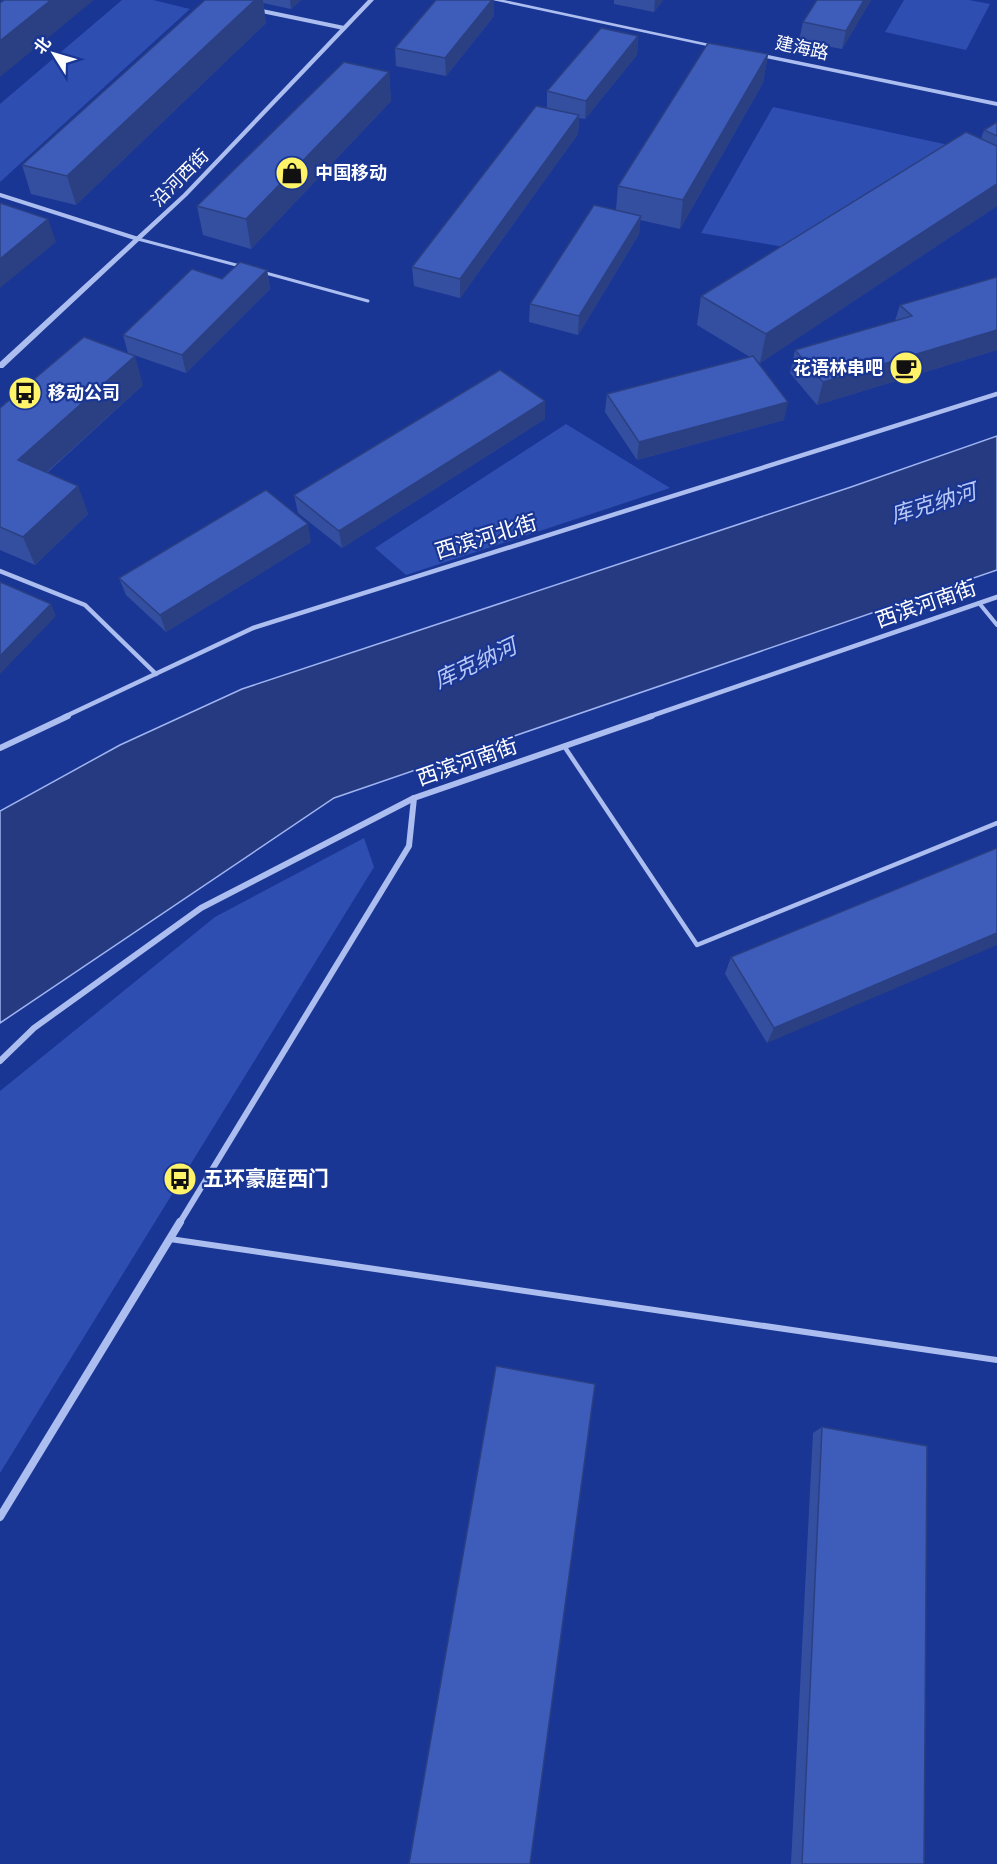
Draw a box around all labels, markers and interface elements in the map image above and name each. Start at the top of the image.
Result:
north arrow [24,24,84,84]
street label: 建海路 [774,32,831,63]
text: 北 [30,33,55,57]
street label: 沿河西街 [147,145,213,211]
shop icon: 中国移动 [274,155,310,191]
place label: 中国移动 [315,162,387,183]
cafe icon: 花语林串吧 [888,350,924,386]
place label: 花语林串吧 [793,357,883,378]
bus stop icon: 移动公司 [7,375,43,411]
place label: 移动公司 [48,382,120,403]
water label: 库克纳河 [887,477,983,528]
street label: 西滨河北街 [432,510,540,564]
street label: 西滨河南街 [872,576,980,632]
water label: 库克纳河 [430,632,524,693]
street label: 西滨河南街 [413,734,521,790]
bus stop icon: 五环豪庭西门 [162,1161,198,1197]
place label: 五环豪庭西门 [203,1167,329,1191]

